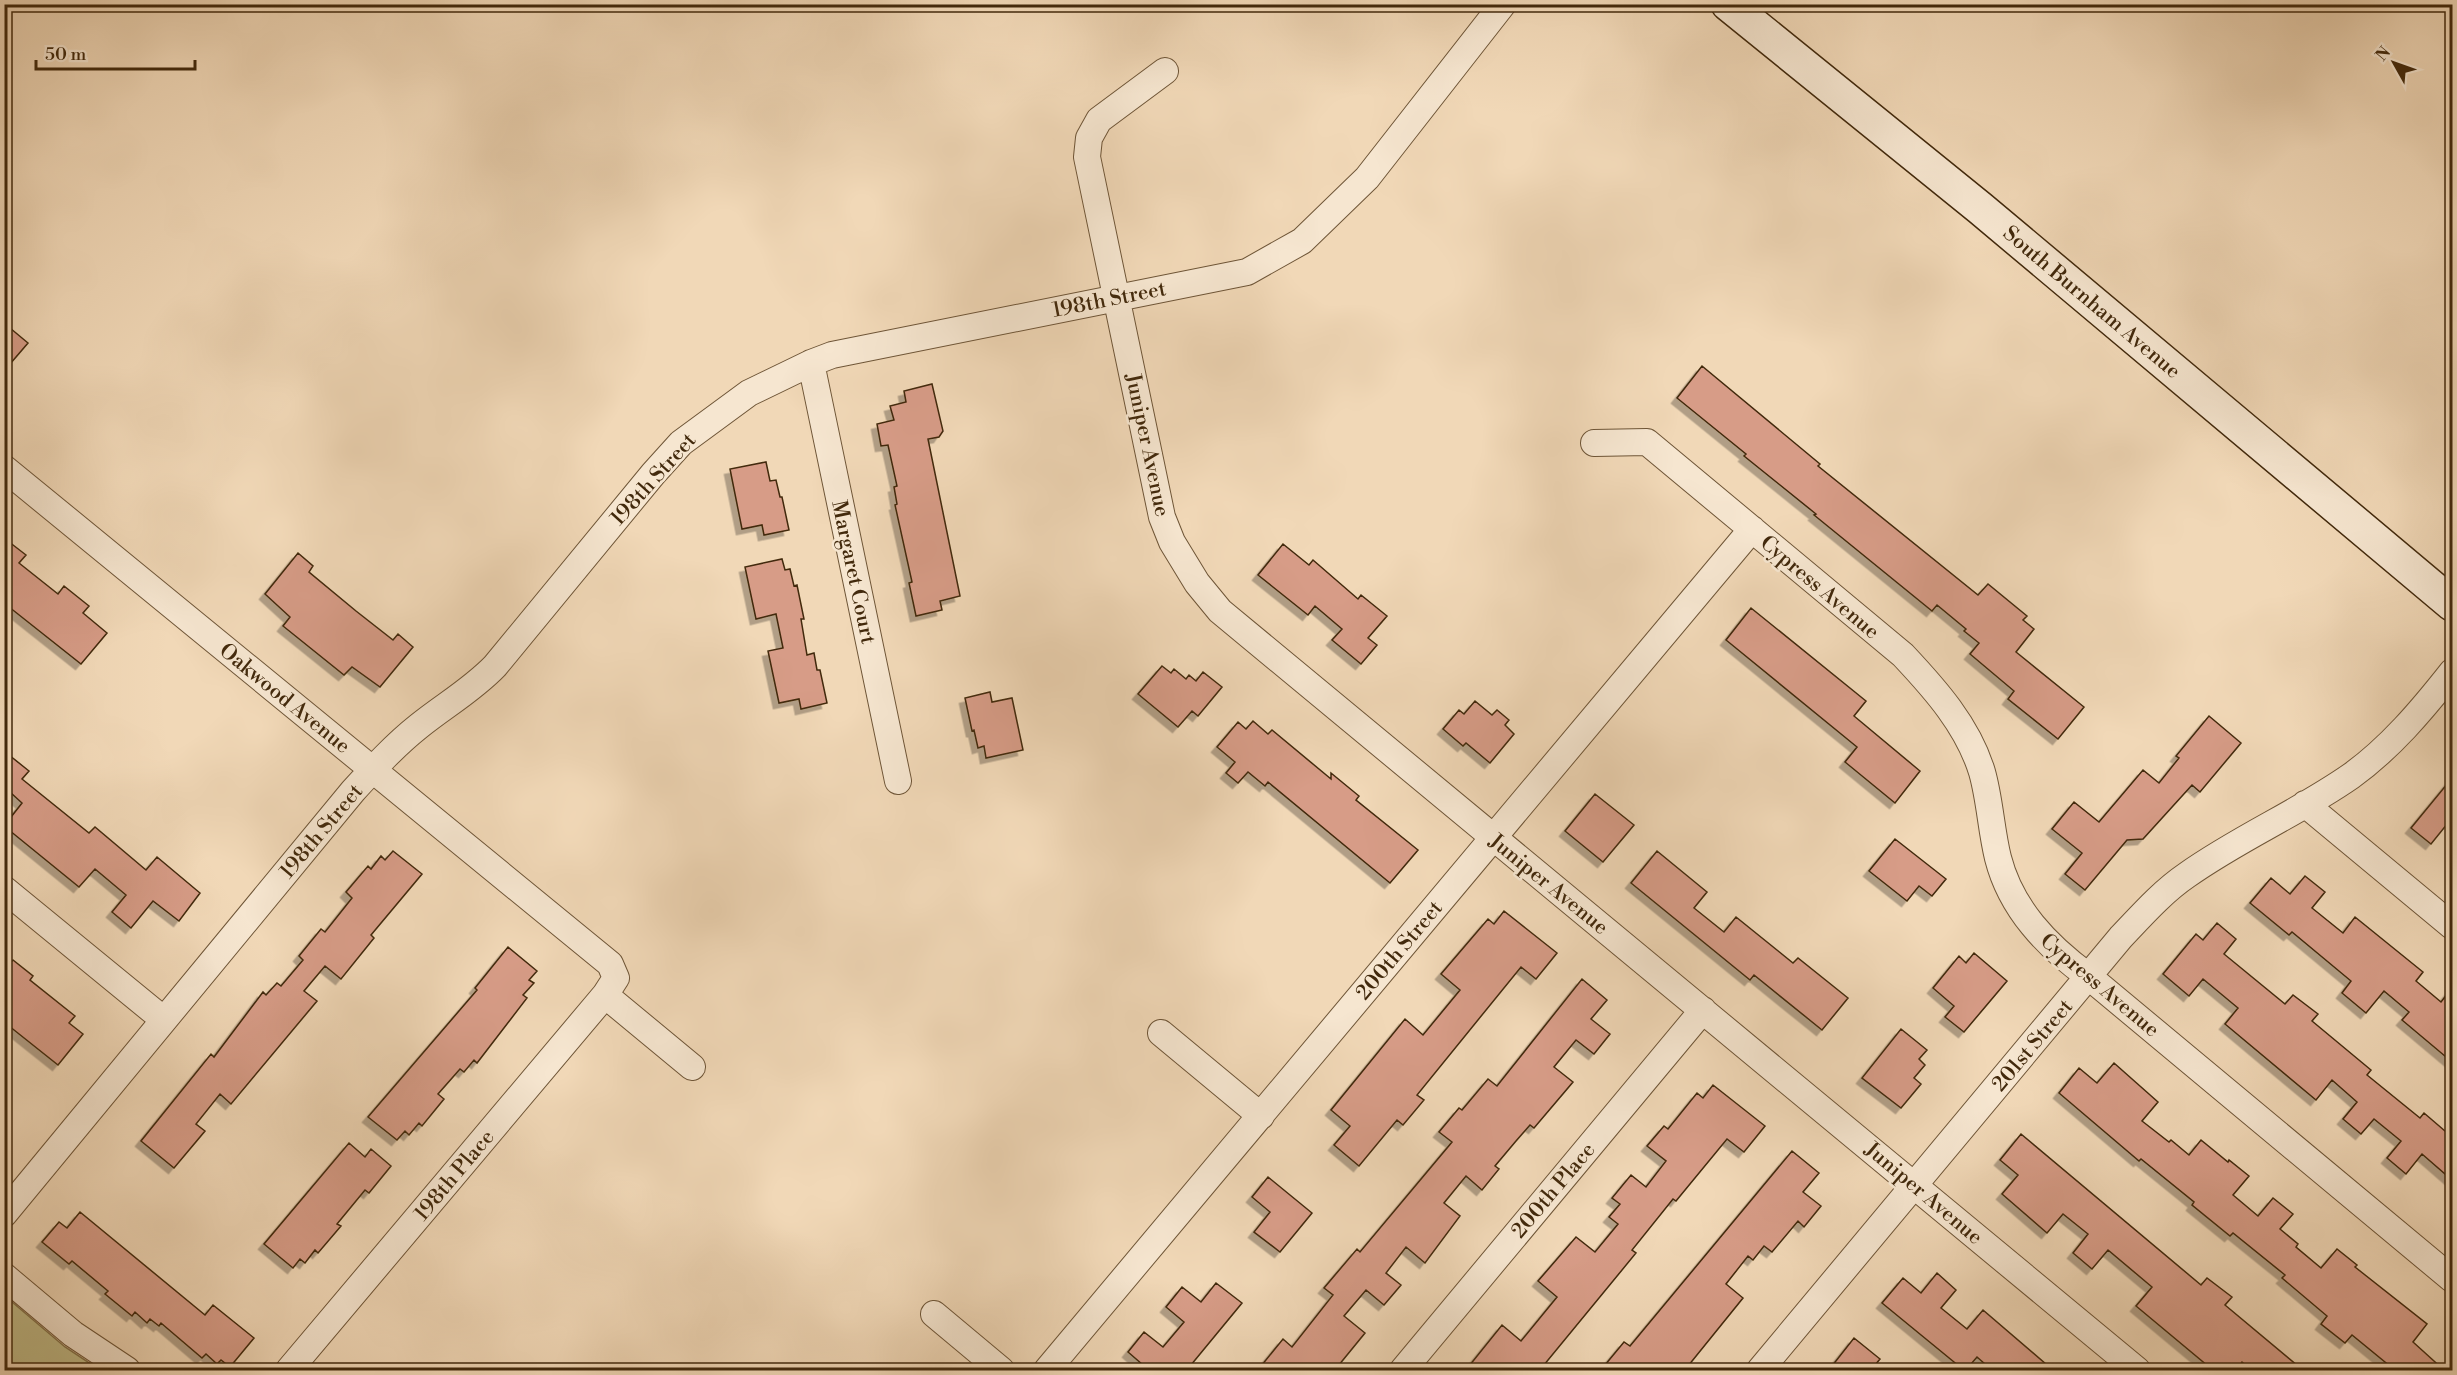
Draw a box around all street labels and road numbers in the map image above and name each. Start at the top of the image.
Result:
street label: South Burnham Avenue [1997,221,2186,385]
street label: 198th Street [1050,276,1169,324]
street label: Juniper Avenue [1119,370,1175,519]
street label: 198th Street [605,428,702,531]
street label: Margaret Court [825,498,881,647]
street label: Cypress Avenue [1754,530,1884,645]
street label: Oakwood Avenue [214,638,355,760]
street label: 198th Street [275,779,369,884]
street label: Juniper Avenue [1483,828,1613,941]
street label: 200th Street [1351,895,1449,1005]
street label: Cypress Avenue [2034,928,2164,1043]
street label: 201st Street [1987,994,2079,1097]
street label: 198th Place [409,1125,500,1226]
street label: Juniper Avenue [1858,1136,1988,1251]
street label: 200th Place [1506,1138,1601,1244]

